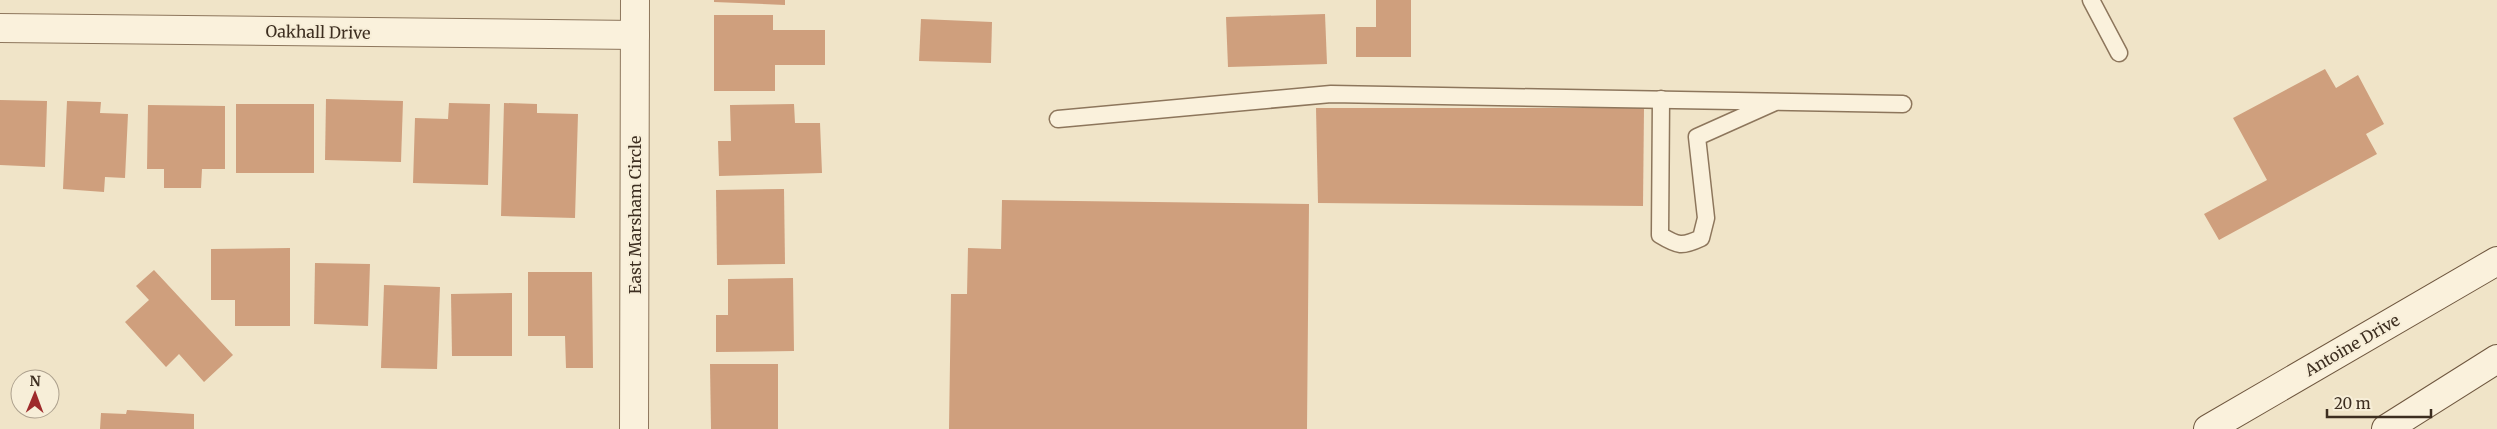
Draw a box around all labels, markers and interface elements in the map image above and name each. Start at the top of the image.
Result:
street label: Oakhall Drive [265,21,371,43]
street label: East Marsham Circle [625,136,645,294]
street label: Antoine Drive [2300,310,2403,381]
north arrow [10,369,60,419]
text: N [30,372,41,390]
scale bar [2327,386,2431,418]
text: 20 m [2334,394,2371,413]

